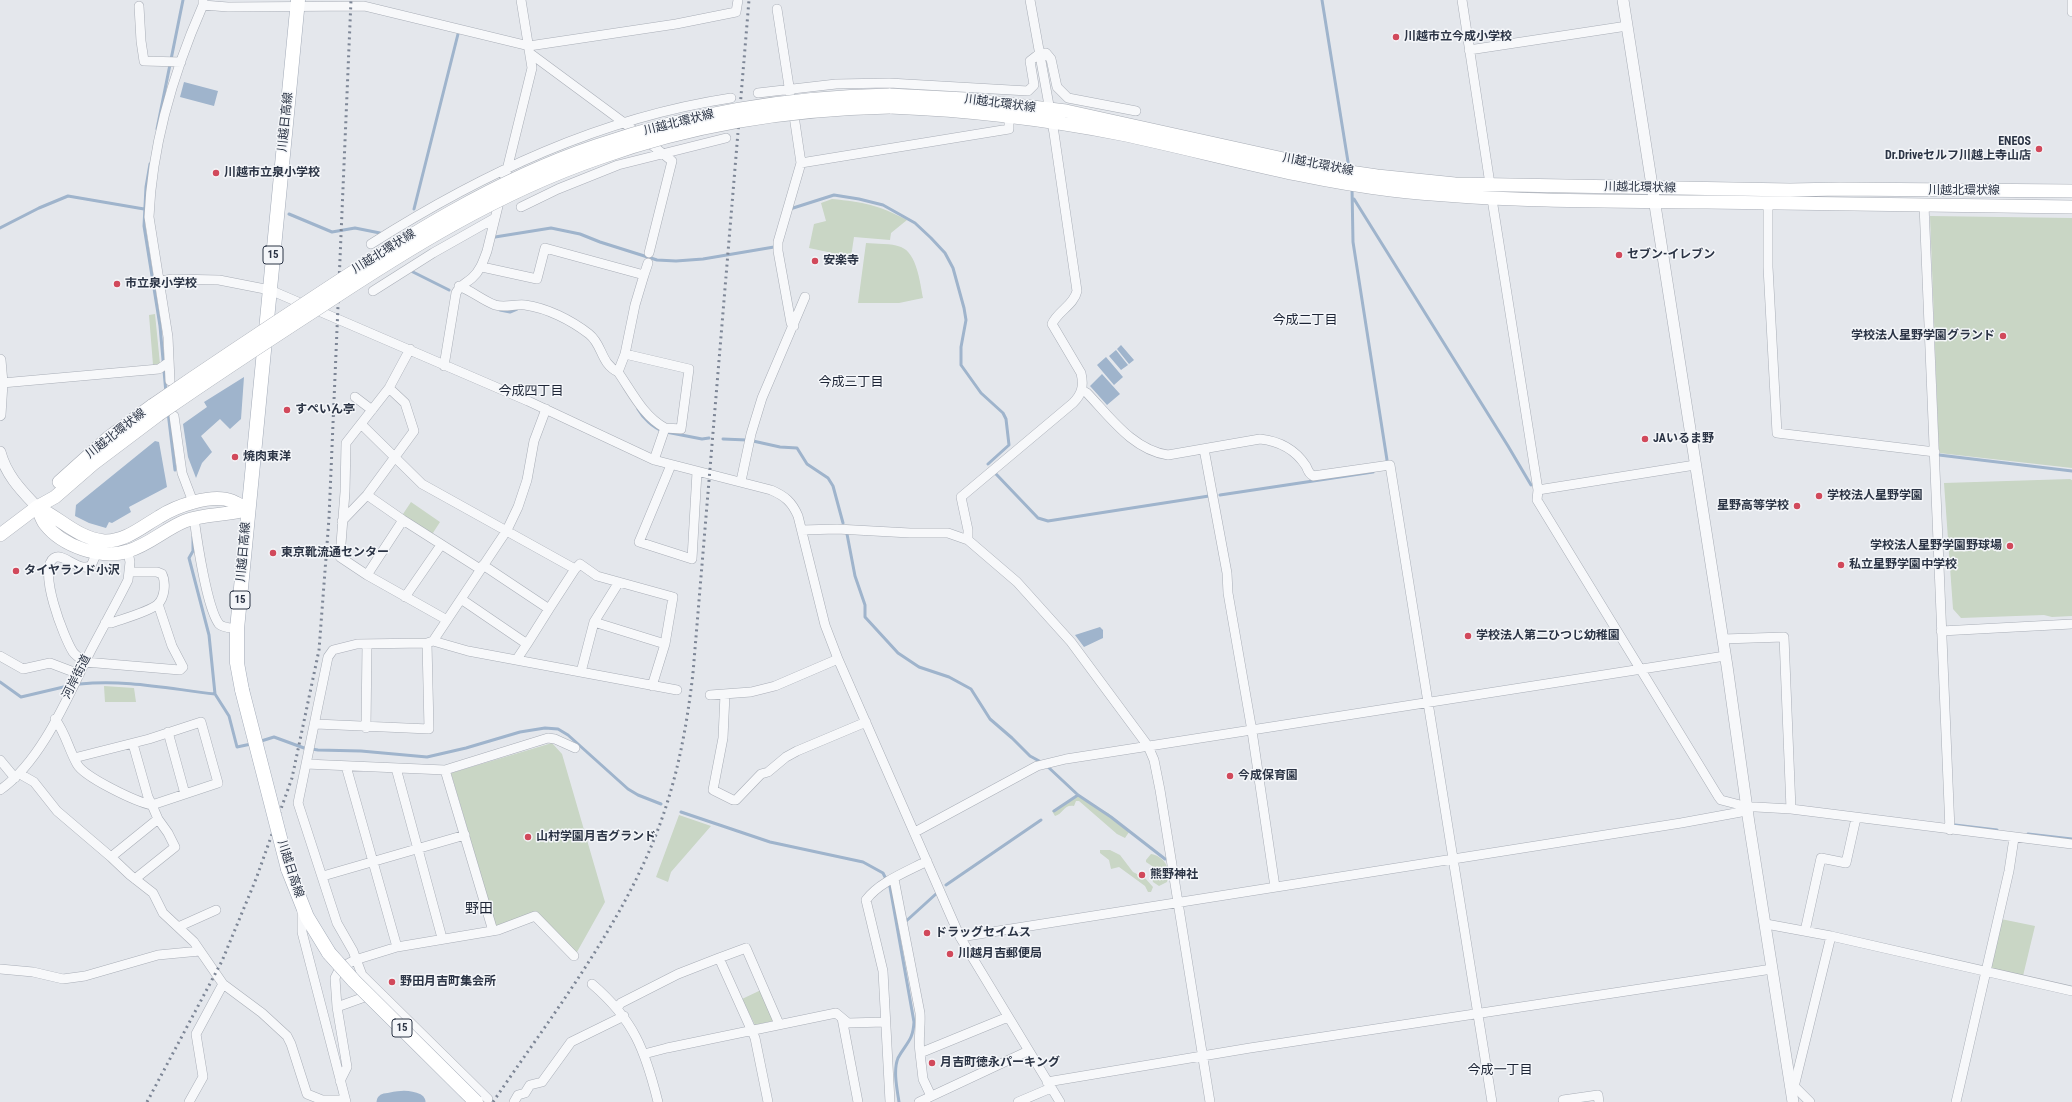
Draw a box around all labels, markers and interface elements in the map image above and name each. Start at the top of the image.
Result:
place label: 川越市立今成小学校 [1404,30,1512,44]
marker: 川越市立今成小学校 [1391,32,1401,42]
street label: 川越日高線 [276,91,296,153]
street label: 川越北環状線 [963,92,1037,116]
street label: 川越北環状線 [642,107,716,139]
place label: ENEOS Dr.Driveセルフ川越上寺山店 [1885,135,2031,163]
marker: ENEOS Dr.Driveセルフ川越上寺山店 [2034,144,2044,154]
street label: 川越北環状線 [1281,151,1355,179]
place label: 川越市立泉小学校 [224,166,320,180]
marker: 川越市立泉小学校 [211,168,221,178]
street label: 川越北環状線 [1604,180,1676,196]
street label: 川越北環状線 [1928,184,2000,198]
street label: 川越北環状線 [350,227,418,277]
road number: 15 [263,246,283,264]
place label: セブン-イレブン [1627,248,1715,262]
marker: セブン-イレブン [1614,250,1624,260]
place label: 安楽寺 [823,254,859,268]
marker: 安楽寺 [810,256,820,266]
place label: 市立泉小学校 [125,277,197,291]
marker: 市立泉小学校 [112,279,122,289]
district label: 今成二丁目 [1273,313,1337,329]
place label: 学校法人星野学園グランド [1851,329,1995,343]
marker: 学校法人星野学園グランド [1998,331,2008,341]
district label: 今成三丁目 [819,375,883,391]
district label: 今成四丁目 [499,384,563,400]
place label: すぺいん亭 [295,403,355,417]
marker: すぺいん亭 [282,405,292,415]
street label: 川越北環状線 [83,406,149,462]
place label: JAいるま野 [1653,432,1714,446]
marker: JAいるま野 [1640,434,1650,444]
place label: 焼肉東洋 [243,450,291,464]
marker: 焼肉東洋 [230,452,240,462]
place label: 学校法人星野学園 [1827,489,1923,503]
marker: 学校法人星野学園 [1814,491,1824,501]
place label: 星野高等学校 [1717,499,1789,513]
marker: 星野高等学校 [1792,501,1802,511]
street label: 川越日高線 [234,521,254,583]
place label: 学校法人星野学園野球場 [1870,539,2002,553]
marker: 学校法人星野学園野球場 [2005,541,2015,551]
place label: 東京靴流通センター [281,546,389,560]
marker: 東京靴流通センター [268,548,278,558]
place label: 私立星野学園中学校 [1849,558,1957,572]
marker: 私立星野学園中学校 [1836,560,1846,570]
place label: タイヤランド小沢 [24,564,120,578]
marker: タイヤランド小沢 [11,566,21,576]
road number: 15 [230,591,250,609]
place label: 学校法人第二ひつじ幼稚園 [1476,629,1620,643]
marker: 学校法人第二ひつじ幼稚園 [1463,631,1473,641]
street label: 河岸街道 [60,652,94,702]
place label: 今成保育園 [1238,769,1298,783]
marker: 今成保育園 [1225,771,1235,781]
place label: 山村学園月吉グランド [536,830,656,844]
marker: 山村学園月吉グランド [523,832,533,842]
street label: 川越日高線 [274,838,306,900]
place label: 熊野神社 [1150,868,1198,882]
marker: 熊野神社 [1137,870,1147,880]
district label: 野田 [465,901,493,917]
place label: ドラッグセイムス [935,926,1031,940]
marker: ドラッグセイムス [922,928,932,938]
place label: 川越月吉郵便局 [958,947,1042,961]
marker: 川越月吉郵便局 [945,949,955,959]
place label: 野田月吉町集会所 [400,975,496,989]
marker: 野田月吉町集会所 [387,977,397,987]
road number: 15 [392,1019,412,1037]
place label: 月吉町徳永パーキング [940,1056,1060,1070]
marker: 月吉町徳永パーキング [927,1058,937,1068]
district label: 今成一丁目 [1468,1063,1532,1079]

